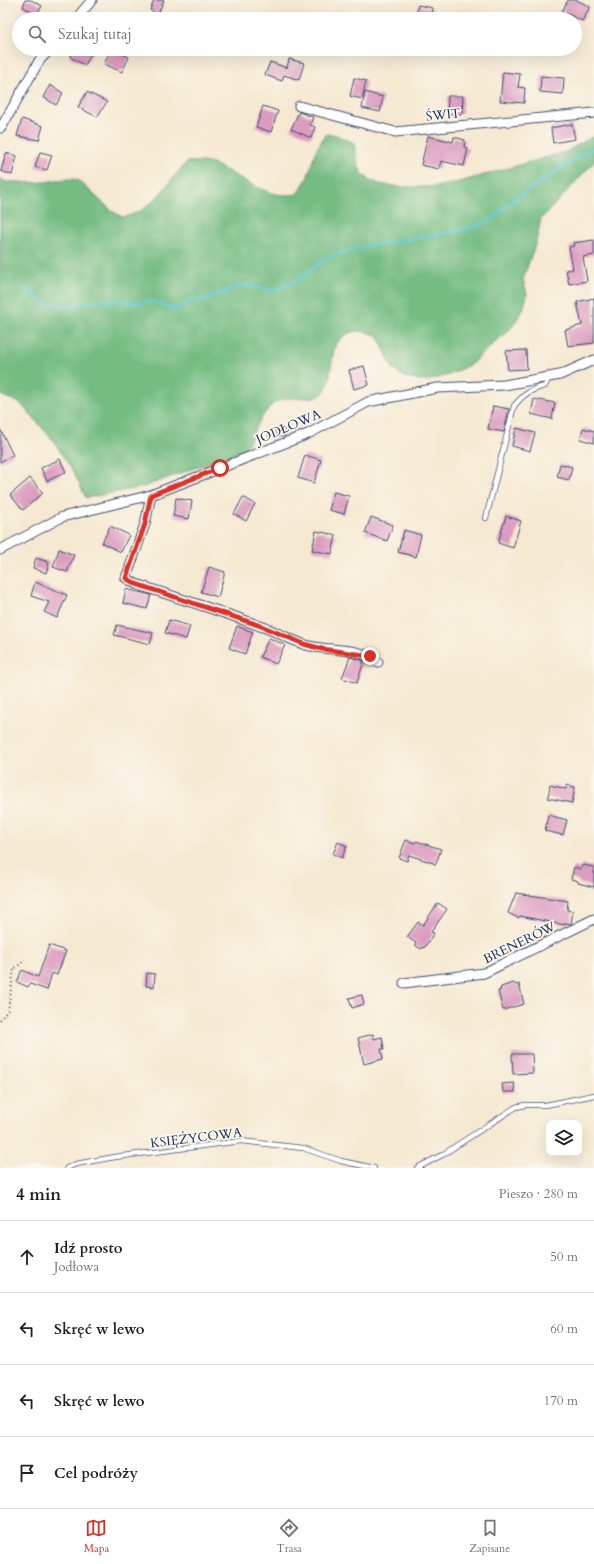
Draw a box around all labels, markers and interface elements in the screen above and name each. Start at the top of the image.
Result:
search box [12,12,582,56]
icon: search [26,23,48,45]
text: Szukaj tutaj [58,24,132,44]
street label: ŚWIT [425,104,462,126]
street label: JODŁOWA [251,405,324,449]
route start [211,459,229,477]
route end [361,647,379,665]
street label: BRENERÓW [480,917,559,968]
map controls [546,1120,582,1156]
button: layers [546,1120,582,1156]
street label: KSIĘŻYCOWA [149,1123,244,1153]
text: 4 min [16,1183,61,1206]
text: Pieszo · 280 m [499,1185,578,1203]
text: Idź prosto [54,1238,122,1258]
icon: ahead [16,1246,38,1268]
text: 50 m [550,1248,578,1266]
text: Jodłowa [54,1258,99,1276]
icon: left [16,1318,38,1340]
text: Skręć w lewo [54,1319,144,1339]
text: 60 m [550,1320,578,1338]
icon: left [16,1390,38,1412]
text: Skręć w lewo [54,1391,144,1411]
text: 170 m [544,1392,578,1410]
icon: arrive [16,1462,38,1484]
text: Cel podróży [54,1463,138,1483]
tab: Mapa [84,1517,109,1556]
tab: Trasa [277,1517,302,1556]
tab: Zapisane [469,1517,510,1556]

